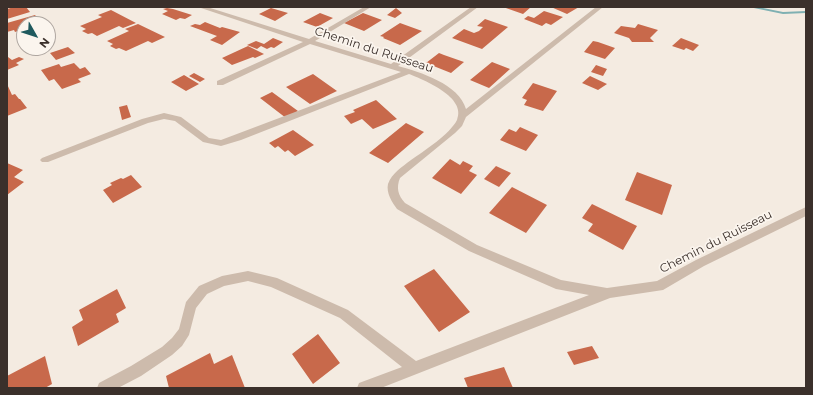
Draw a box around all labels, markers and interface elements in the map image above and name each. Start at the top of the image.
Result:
north arrow [16,16,56,56]
street label: Chemin du Ruisseau [313,24,435,76]
text: N [36,35,53,51]
street label: Chemin du Ruisseau [657,207,775,277]

